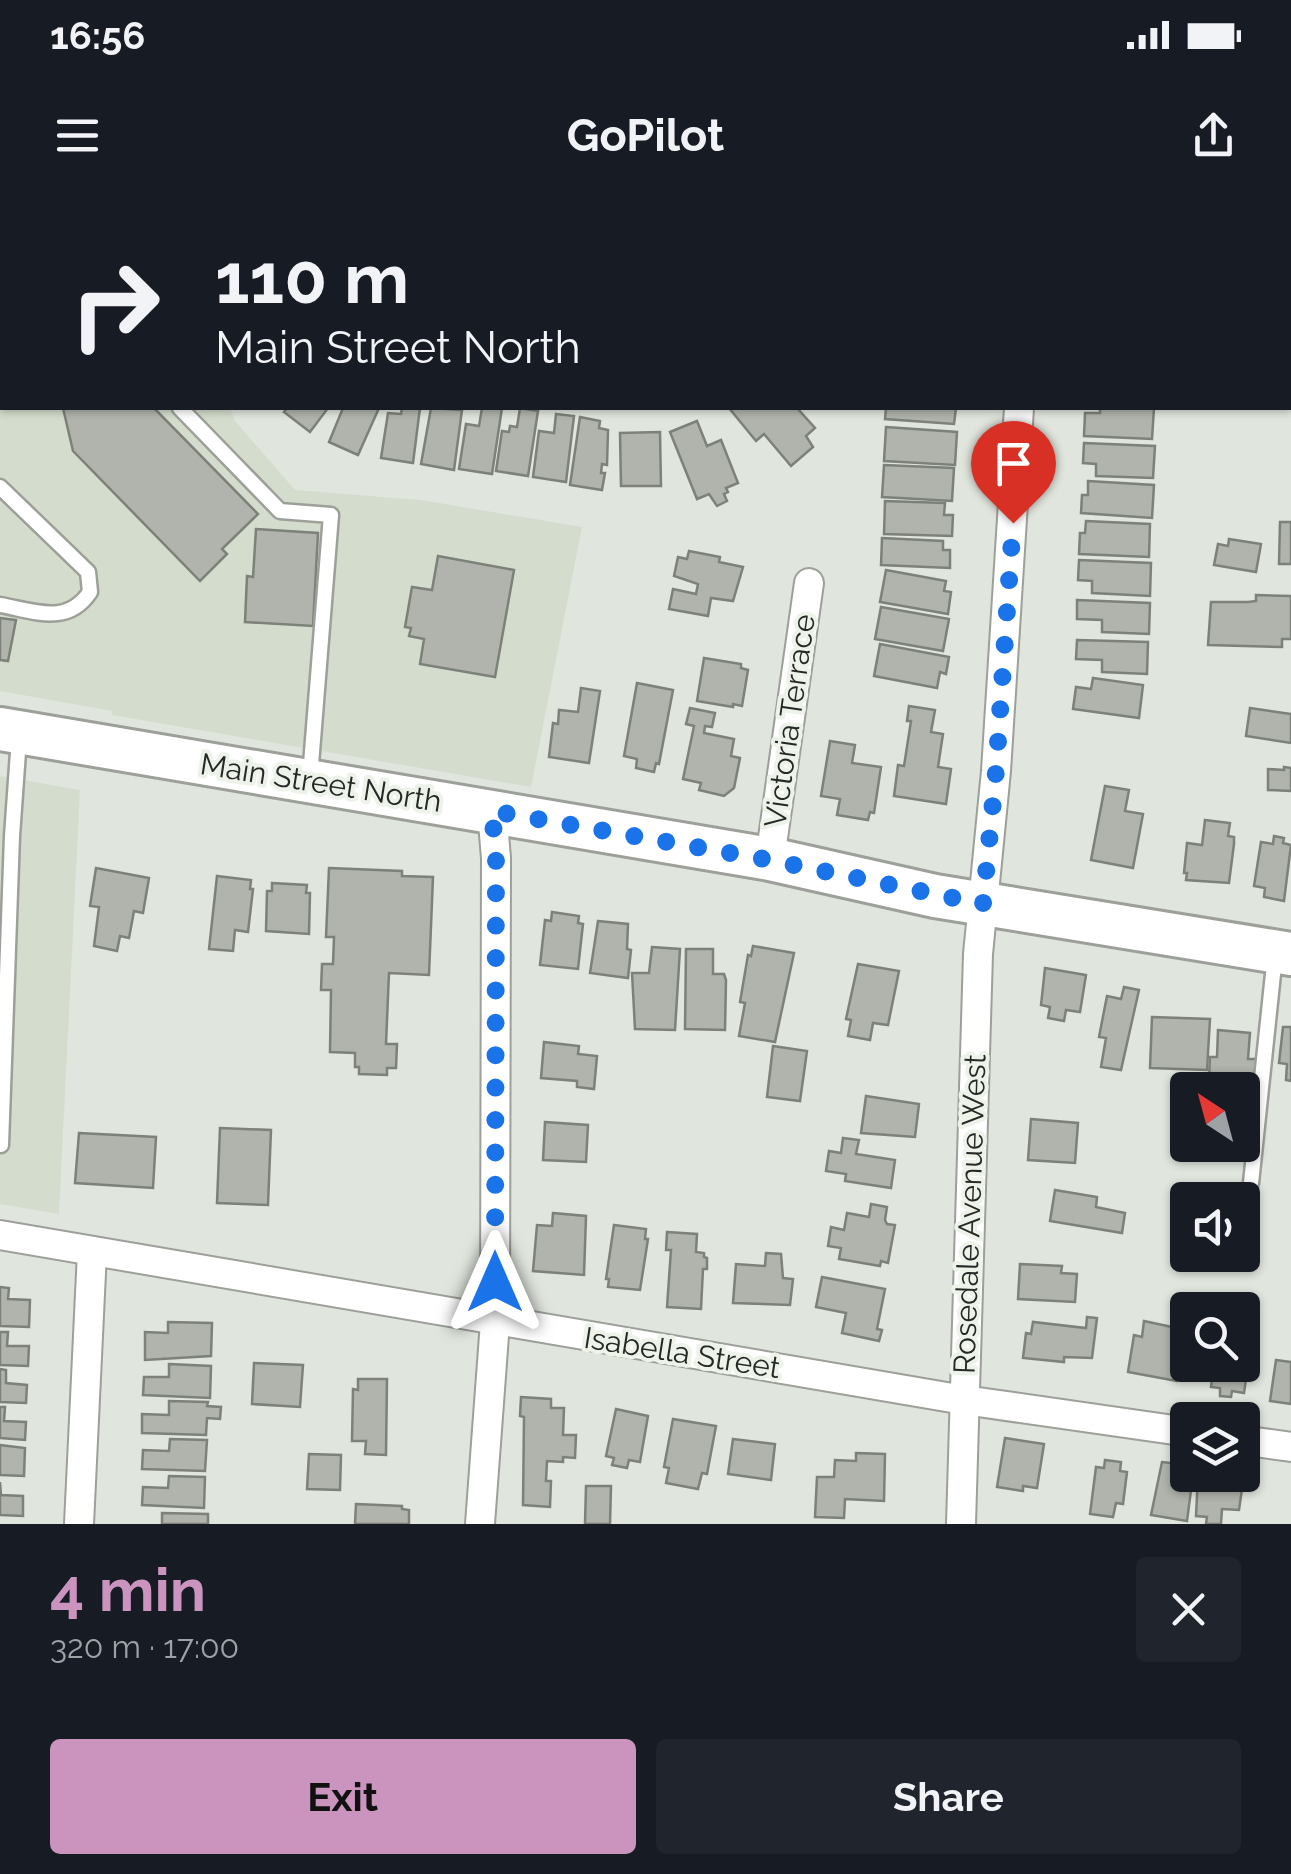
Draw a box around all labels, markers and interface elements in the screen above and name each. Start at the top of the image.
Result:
text: 16:56 [50,13,145,58]
icon: menu [50,108,105,163]
icon: share [1186,108,1241,163]
text: GoPilot [567,109,724,162]
text: 110 m [215,237,409,319]
icon: right [50,240,180,370]
text: Main Street North [215,321,581,374]
pin [971,421,1056,524]
icon: arrive [986,436,1041,491]
street label: Victoria Terrace [757,612,822,830]
street label: Main Street North [198,746,444,819]
street label: Rosedale Avenue West [946,1053,993,1374]
north arrow [1170,1072,1260,1162]
map controls [1170,1072,1260,1492]
button: sound [1170,1182,1260,1272]
position arrow [443,1230,547,1334]
button: search [1170,1292,1260,1382]
street label: Isabella Street [582,1320,782,1385]
button: layers [1170,1402,1260,1492]
text: 4 min [50,1555,206,1625]
button: close [1136,1557,1241,1662]
text: 320 m · 17:00 [50,1628,239,1665]
button: Exit [50,1739,636,1854]
button: Share [656,1739,1241,1854]

